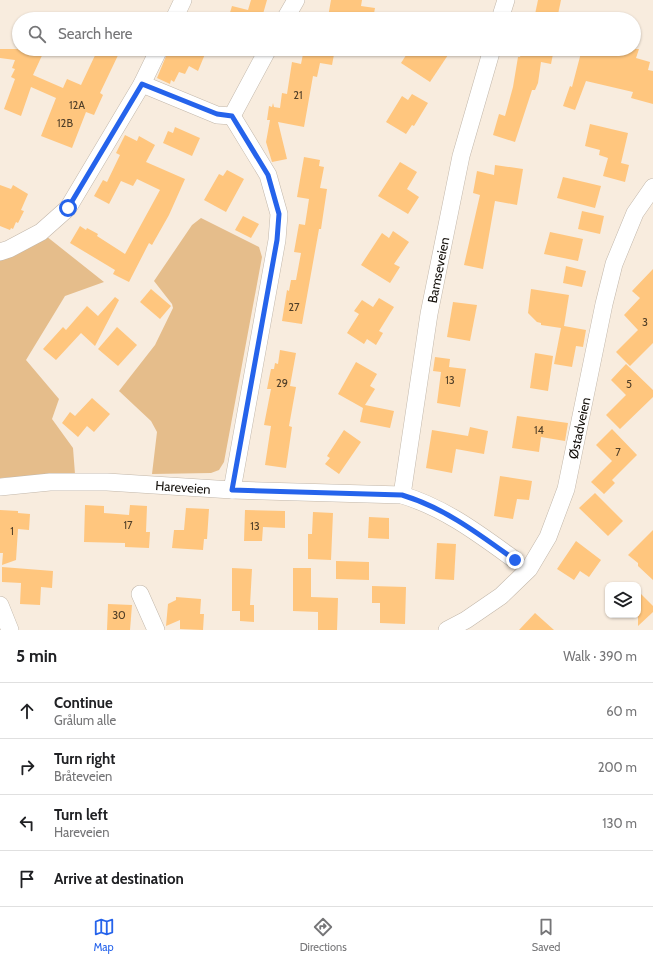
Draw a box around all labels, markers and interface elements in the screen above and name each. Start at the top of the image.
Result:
search box [12,12,641,56]
icon: search [26,23,48,45]
text: Search here [58,25,133,43]
house number: 21 [293,88,303,102]
house number: 12A [69,98,85,112]
house number: 12B [57,116,73,130]
route start [59,199,77,217]
street label: Bamseveien [424,236,452,304]
house number: 27 [288,300,300,314]
house number: 3 [642,315,648,329]
house number: 13 [445,373,455,387]
house number: 29 [276,376,288,390]
house number: 5 [626,377,632,391]
street label: Østadveien [565,396,593,460]
house number: 14 [534,423,545,437]
house number: 7 [615,445,621,459]
street label: Hareveien [155,477,211,497]
house number: 17 [123,518,133,532]
house number: 13 [250,519,260,533]
house number: 1 [10,524,14,538]
route end [506,551,524,569]
map controls [605,582,641,618]
button: layers [605,582,641,618]
house number: 30 [112,608,126,622]
text: 5 min [16,646,57,666]
text: Walk · 390 m [563,648,637,664]
text: Continue [54,694,113,712]
icon: ahead [16,700,38,722]
text: 60 m [606,703,637,719]
text: Grålum alle [54,712,116,728]
text: Turn right [54,750,115,768]
icon: right [16,756,38,778]
text: 200 m [598,759,637,775]
text: Bråteveien [54,768,112,784]
text: Turn left [54,806,108,824]
icon: left [16,812,38,834]
text: 130 m [602,815,637,831]
text: Hareveien [54,824,109,840]
icon: arrive [16,868,38,890]
text: Arrive at destination [54,870,184,888]
tab: Map [93,916,115,954]
tab: Directions [300,916,347,954]
tab: Saved [532,916,560,954]

